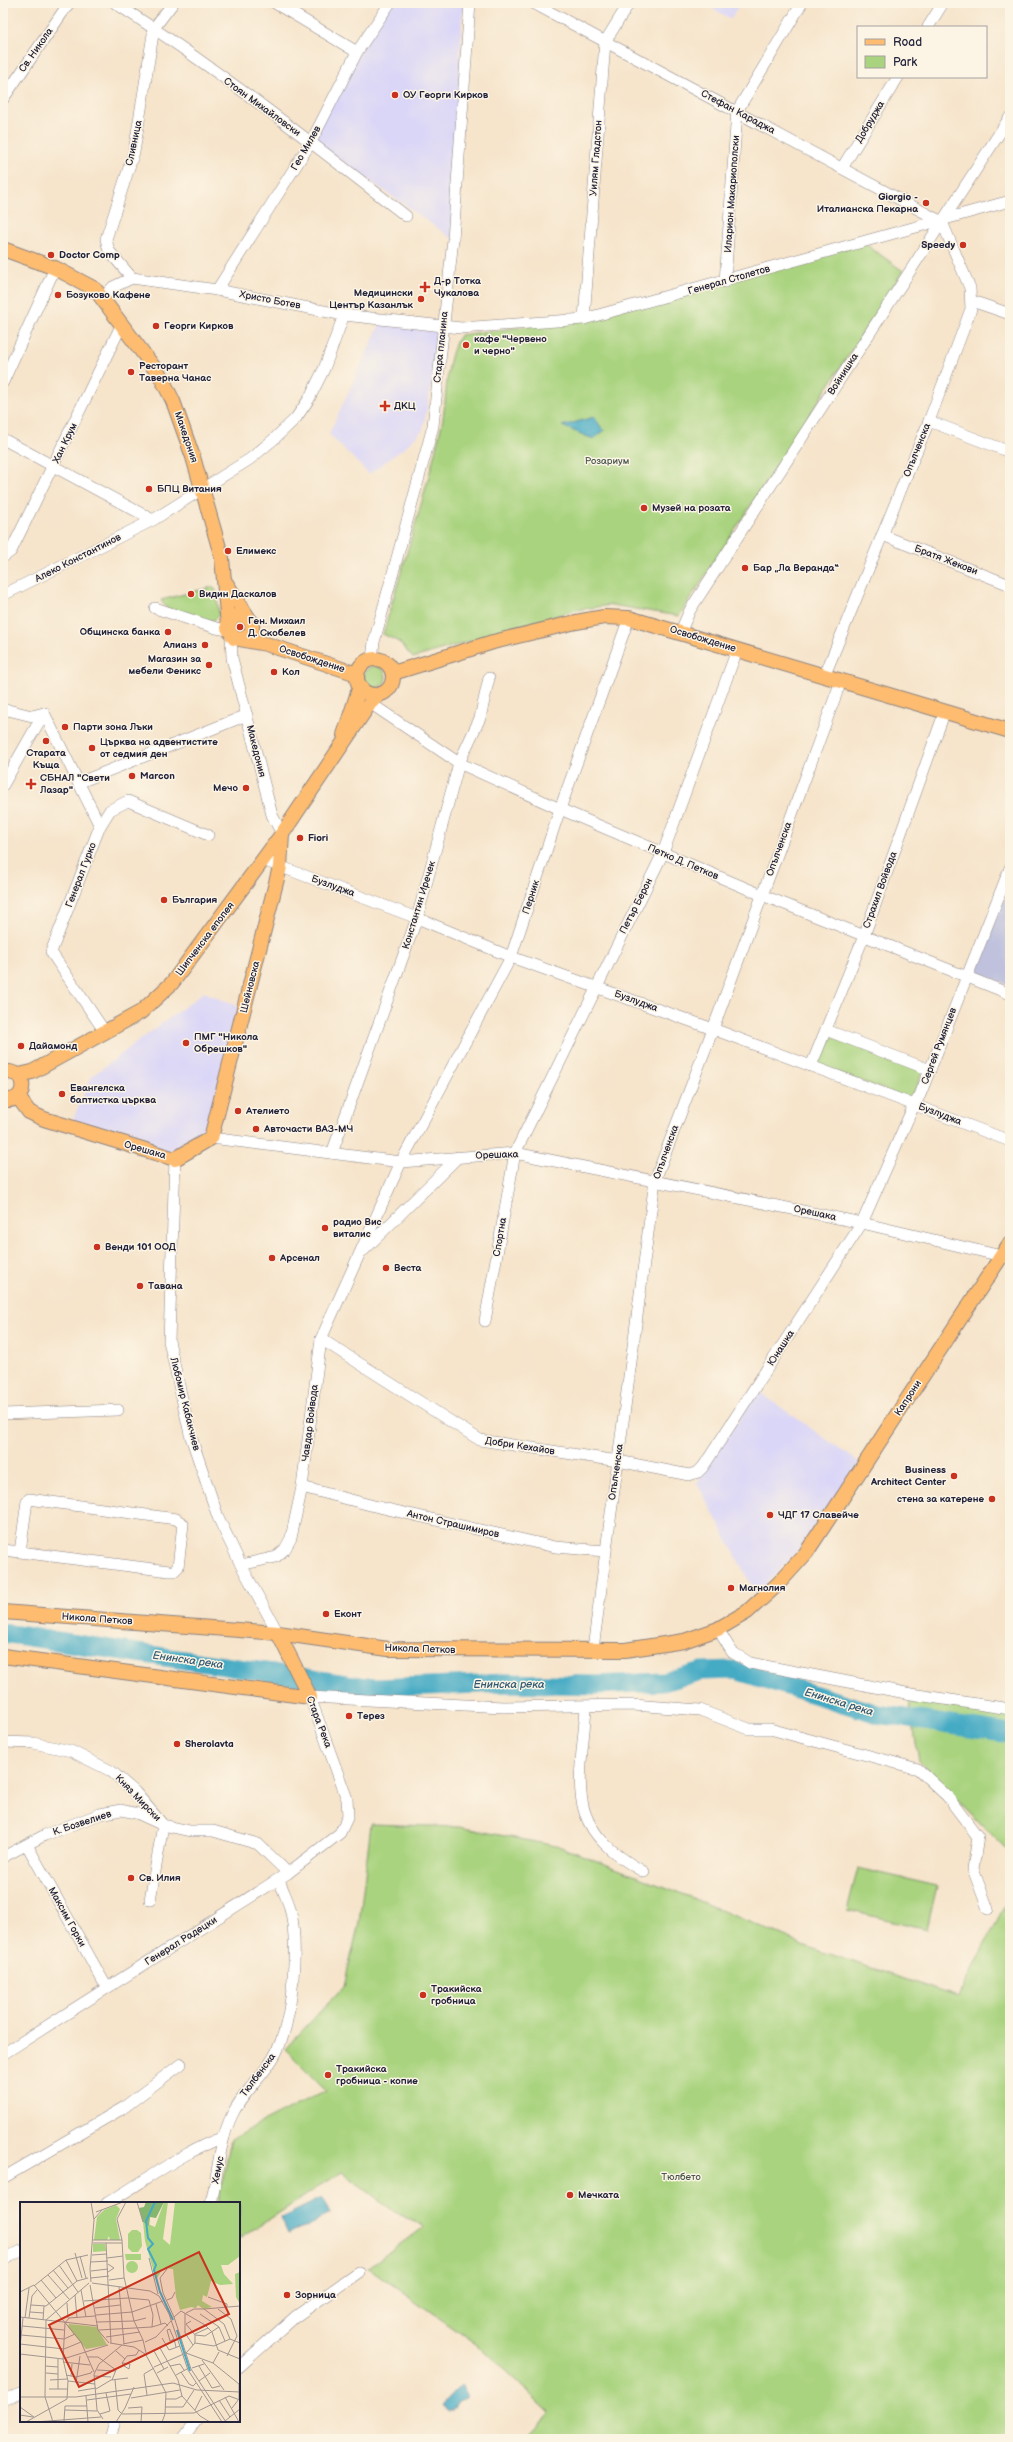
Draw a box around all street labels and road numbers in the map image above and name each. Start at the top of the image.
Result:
street label: Св. Никола [16,25,56,75]
street label: Стоян Михайловски [221,75,303,139]
street label: Стефан Караджа [699,87,777,137]
street label: Добруджа [853,99,887,145]
street label: Сливница [123,119,145,167]
street label: Уилям Гладстон [587,120,605,196]
street label: Гео Милев [288,123,324,172]
street label: Иларион Макариополски [722,135,742,253]
street label: Генерал Столетов [687,262,772,297]
street label: Христо Ботев [238,288,302,312]
street label: Стара планина [431,311,451,383]
street label: Войнишка [825,351,861,397]
street label: Македония [172,410,200,465]
street label: Хан Крум [50,421,80,465]
street label: Опълченска [901,421,933,479]
street label: Алеко Константинов [32,531,124,585]
street label: Братя Жекови [913,542,979,578]
street label: Освобождение [668,623,738,655]
street label: Освобождение [278,643,347,675]
street label: Македония [244,724,268,779]
street label: Опълченска [764,820,794,878]
street label: Генерал Гурко [63,841,99,909]
street label: Петко Д. Петков [646,842,721,883]
street label: Страхил Войвода [861,850,900,930]
street label: Константин Иречек [400,859,438,951]
street label: Бузлуджа [310,873,356,899]
street label: Петър Берон [617,876,655,936]
street label: Перник [520,878,542,916]
street label: Шипченска епопея [173,899,237,978]
street label: Шейновска [238,960,262,1014]
street label: Бузлуджа [613,988,659,1014]
street label: Сергей Румянцев [919,1005,959,1086]
street label: Бузлуджа [917,1100,963,1128]
street label: Опълченска [651,1123,681,1181]
street label: Орешака [123,1138,167,1162]
street label: Орешака [475,1148,519,1162]
street label: Орешака [793,1203,837,1223]
street label: Спортна [491,1216,509,1257]
street label: Юнашка [765,1328,797,1368]
street label: Любомир Кабакчиев [167,1355,203,1453]
street label: Капрони [892,1378,924,1418]
street label: Чавдар Войвода [299,1384,321,1462]
street label: Добри Кехайов [484,1435,556,1458]
street label: Опълченска [606,1443,626,1501]
street label: Антон Страшимиров [405,1507,501,1541]
street label: Никола Петков [61,1611,134,1628]
street label: Никола Петков [384,1642,456,1656]
street label: Стара Река [304,1694,334,1750]
street label: Княз Мирски [113,1772,163,1824]
street label: К. Бозвелиев [51,1808,114,1838]
street label: Максим Горки [46,1885,88,1949]
street label: Генерал Радецки [143,1914,219,1968]
street label: Тюлбенска [238,2051,278,2099]
street label: Хемус [209,2155,227,2185]

